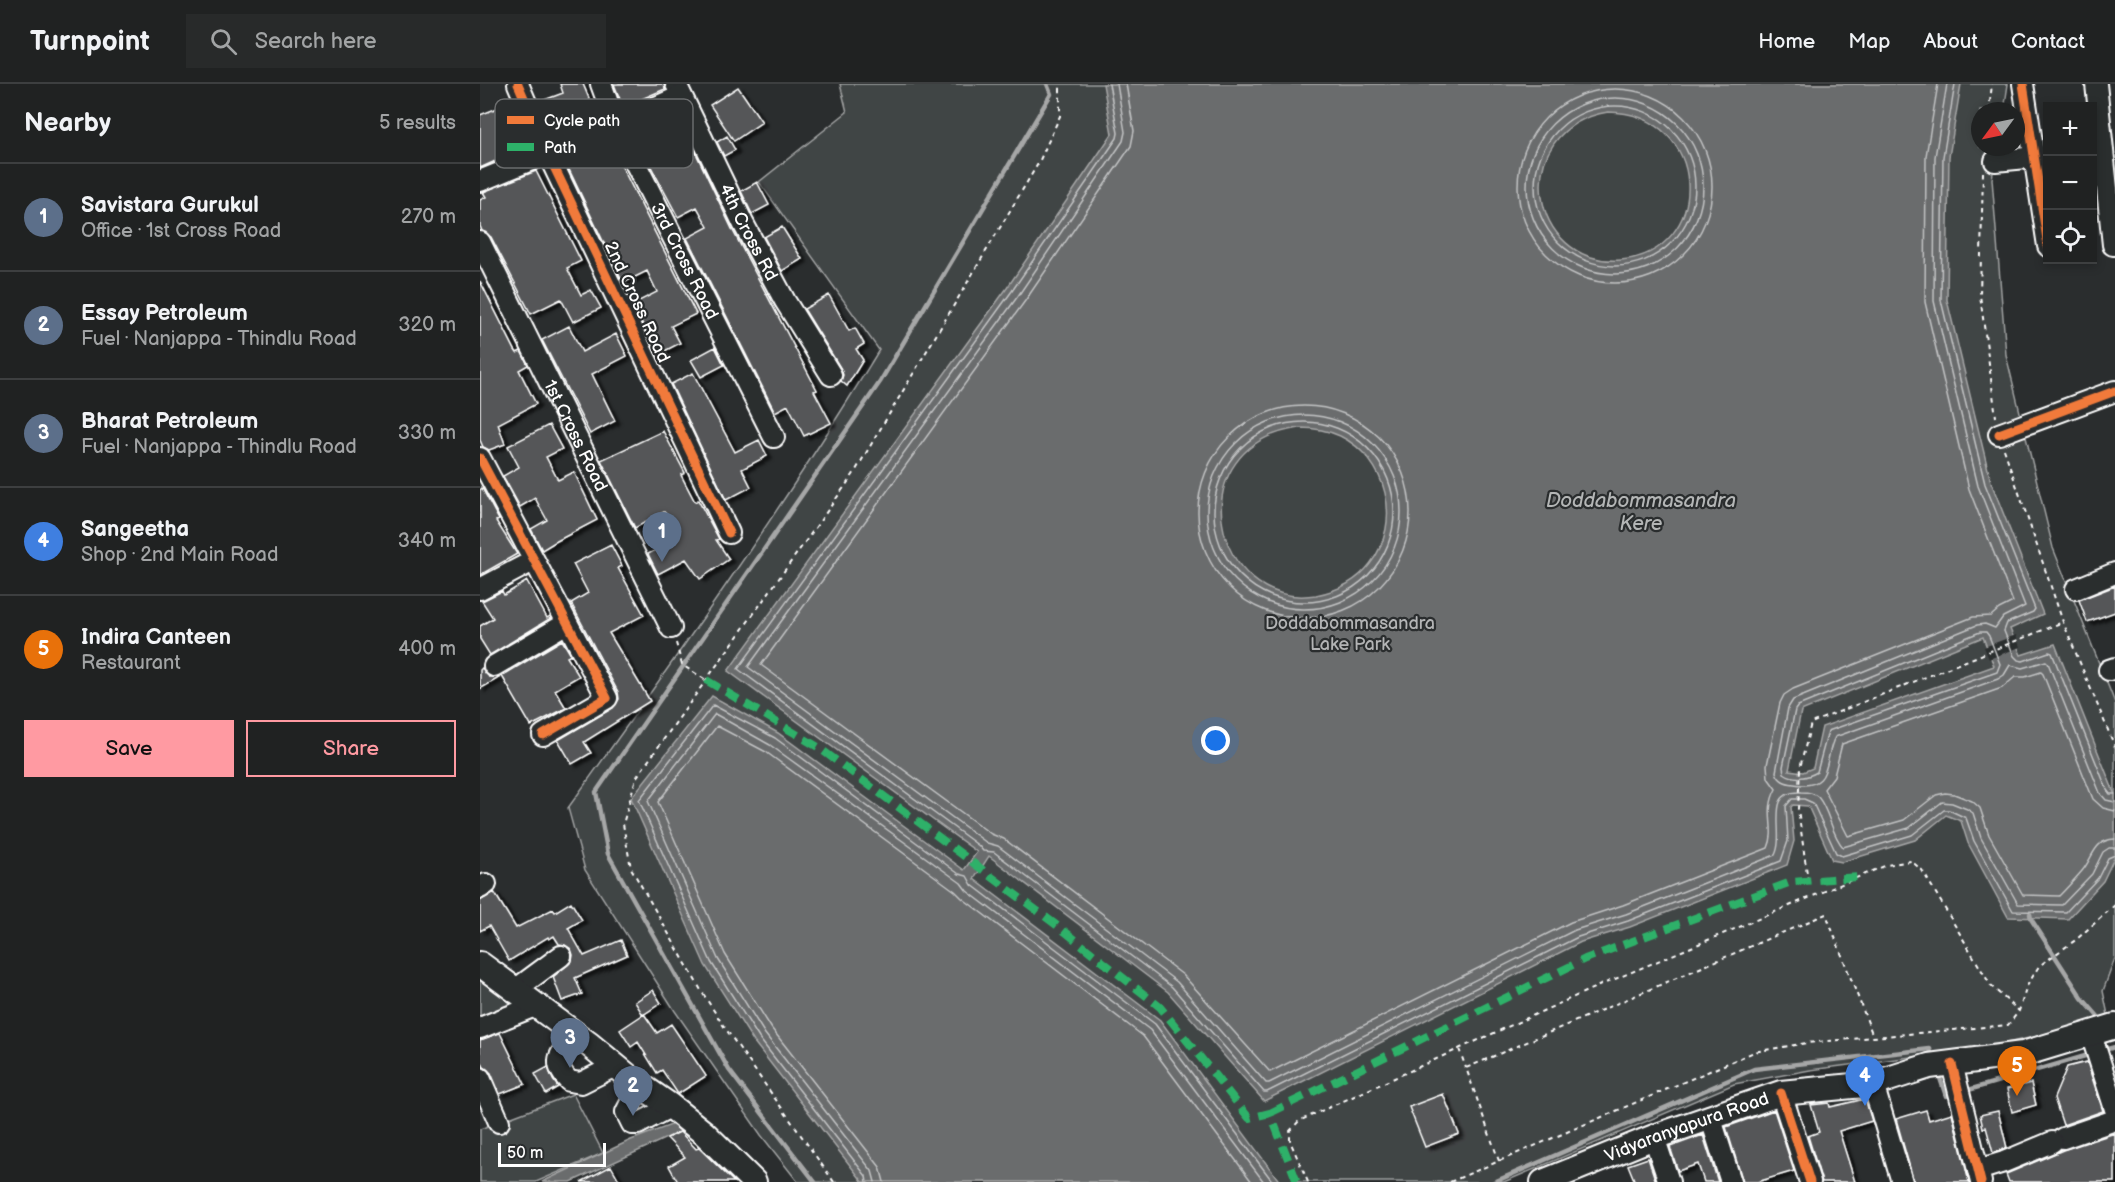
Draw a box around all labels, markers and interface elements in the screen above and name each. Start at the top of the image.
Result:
search box [186,14,606,68]
text: Turnpoint [30,25,150,58]
icon: search [207,25,240,58]
text: Search here [255,28,377,55]
text: Home [1758,29,1815,54]
text: Map [1848,29,1890,54]
text: About [1923,29,1978,54]
text: Contact [2011,29,2085,54]
legend [495,99,693,168]
north arrow [1971,102,2025,156]
map controls [2043,102,2097,264]
button: + [2043,102,2097,156]
text: Nearby [24,108,111,139]
text: 5 results [379,111,456,135]
text: Cycle path [544,112,620,131]
text: Path [544,139,576,158]
button: − [2043,156,2097,210]
street label: 4th Cross Rd [715,180,783,284]
text: Savistara Gurukul [81,192,259,219]
street label: 3rd Cross Road [647,199,723,323]
text: 1 [39,205,48,229]
text: 270 m [401,205,456,229]
button: locate [2043,210,2097,264]
text: Office · 1st Cross Road [81,219,281,243]
street label: 2nd Cross Road [600,238,674,366]
text: Essay Petroleum [81,300,248,327]
text: 2 [38,313,49,337]
text: 320 m [398,313,456,337]
text: Fuel · Nanjappa - Thindlu Road [81,327,357,351]
street label: 1st Cross Road [539,376,612,495]
text: Bharat Petroleum [81,408,258,435]
text: 3 [38,421,49,445]
text: 330 m [398,421,456,445]
text: Fuel · Nanjappa - Thindlu Road [81,435,357,459]
water label: Doddabommasandra Kere [1546,489,1736,536]
pin: 1 [642,512,681,562]
text: Sangeetha [81,516,189,543]
text: 4 [38,529,49,553]
text: 340 m [398,529,456,553]
text: Shop · 2nd Main Road [81,543,278,567]
park label: Doddabommasandra Lake Park [1265,613,1435,655]
text: Indira Canteen [81,624,231,651]
text: 5 [38,637,49,661]
text: 400 m [398,637,456,661]
text: Restaurant [81,651,181,675]
button: Save [24,720,234,777]
button: Share [246,720,456,777]
your location [1201,726,1230,755]
pin: 3 [550,1018,590,1068]
pin: 5 [1998,1046,2036,1096]
pin: 4 [1846,1056,1884,1106]
pin: 2 [614,1066,652,1116]
street label: Vidyaranyapura Road [1602,1088,1772,1166]
scale bar [498,1140,606,1168]
text: 50 m [507,1144,543,1163]

